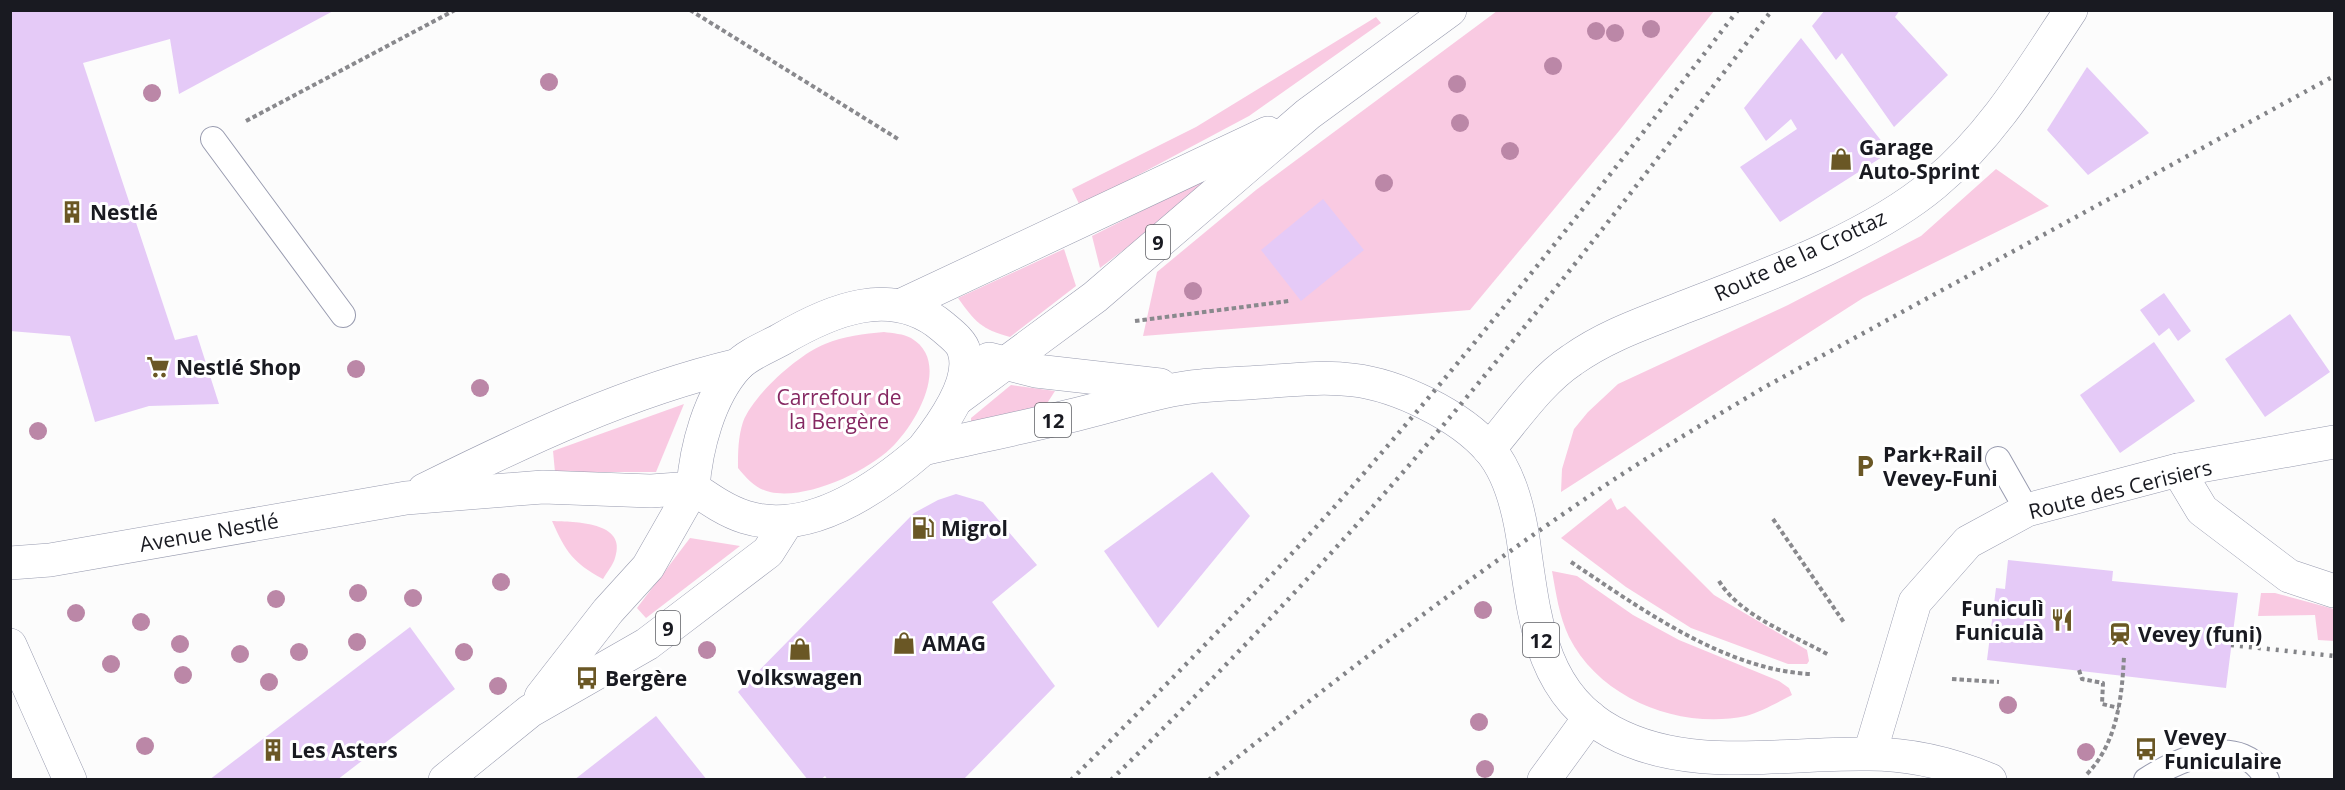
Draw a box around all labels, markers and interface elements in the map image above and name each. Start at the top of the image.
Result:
place label: Garage Auto-Sprint [1859,133,1980,185]
shop icon: Garage Auto-Sprint [1828,146,1854,172]
place label: Nestlé [90,198,158,226]
building icon: Nestlé [59,199,85,225]
street label: Route de la Crottaz [1709,203,1891,307]
road number: 9 [1146,225,1170,259]
place label: Nestlé Shop [176,353,301,381]
supermarket icon: Nestlé Shop [145,354,171,380]
park label: Carrefour de la Bergère [776,383,902,435]
road number: 12 [1035,403,1071,437]
place label: Park+Rail Vevey-Funi [1883,440,1998,492]
parking icon: Park+Rail Vevey-Funi [1852,453,1878,479]
street label: Route des Cerisiers [2025,453,2215,525]
street label: Avenue Nestlé [137,506,281,558]
place label: Migrol [941,514,1008,542]
fuel station icon: Migrol [910,515,936,541]
place label: Funiculì Funiculà [1955,594,2044,646]
restaurant icon: Funiculì Funiculà [2049,607,2075,633]
road number: 9 [656,611,680,645]
place label: Vevey (funi) [2138,620,2262,648]
station icon: Vevey (funi) [2107,621,2133,647]
road number: 12 [1523,623,1559,657]
place label: AMAG [922,629,986,657]
shop icon: AMAG [891,630,917,656]
shop icon: Volkswagen [787,636,813,662]
place label: Volkswagen [737,663,863,691]
place label: Bergère [605,664,687,692]
bus stop icon: Bergère [574,665,600,691]
place label: Vevey Funiculaire [2164,723,2282,775]
place label: Les Asters [291,736,398,764]
bus stop icon: Vevey Funiculaire [2133,736,2159,762]
building icon: Les Asters [260,737,286,763]

